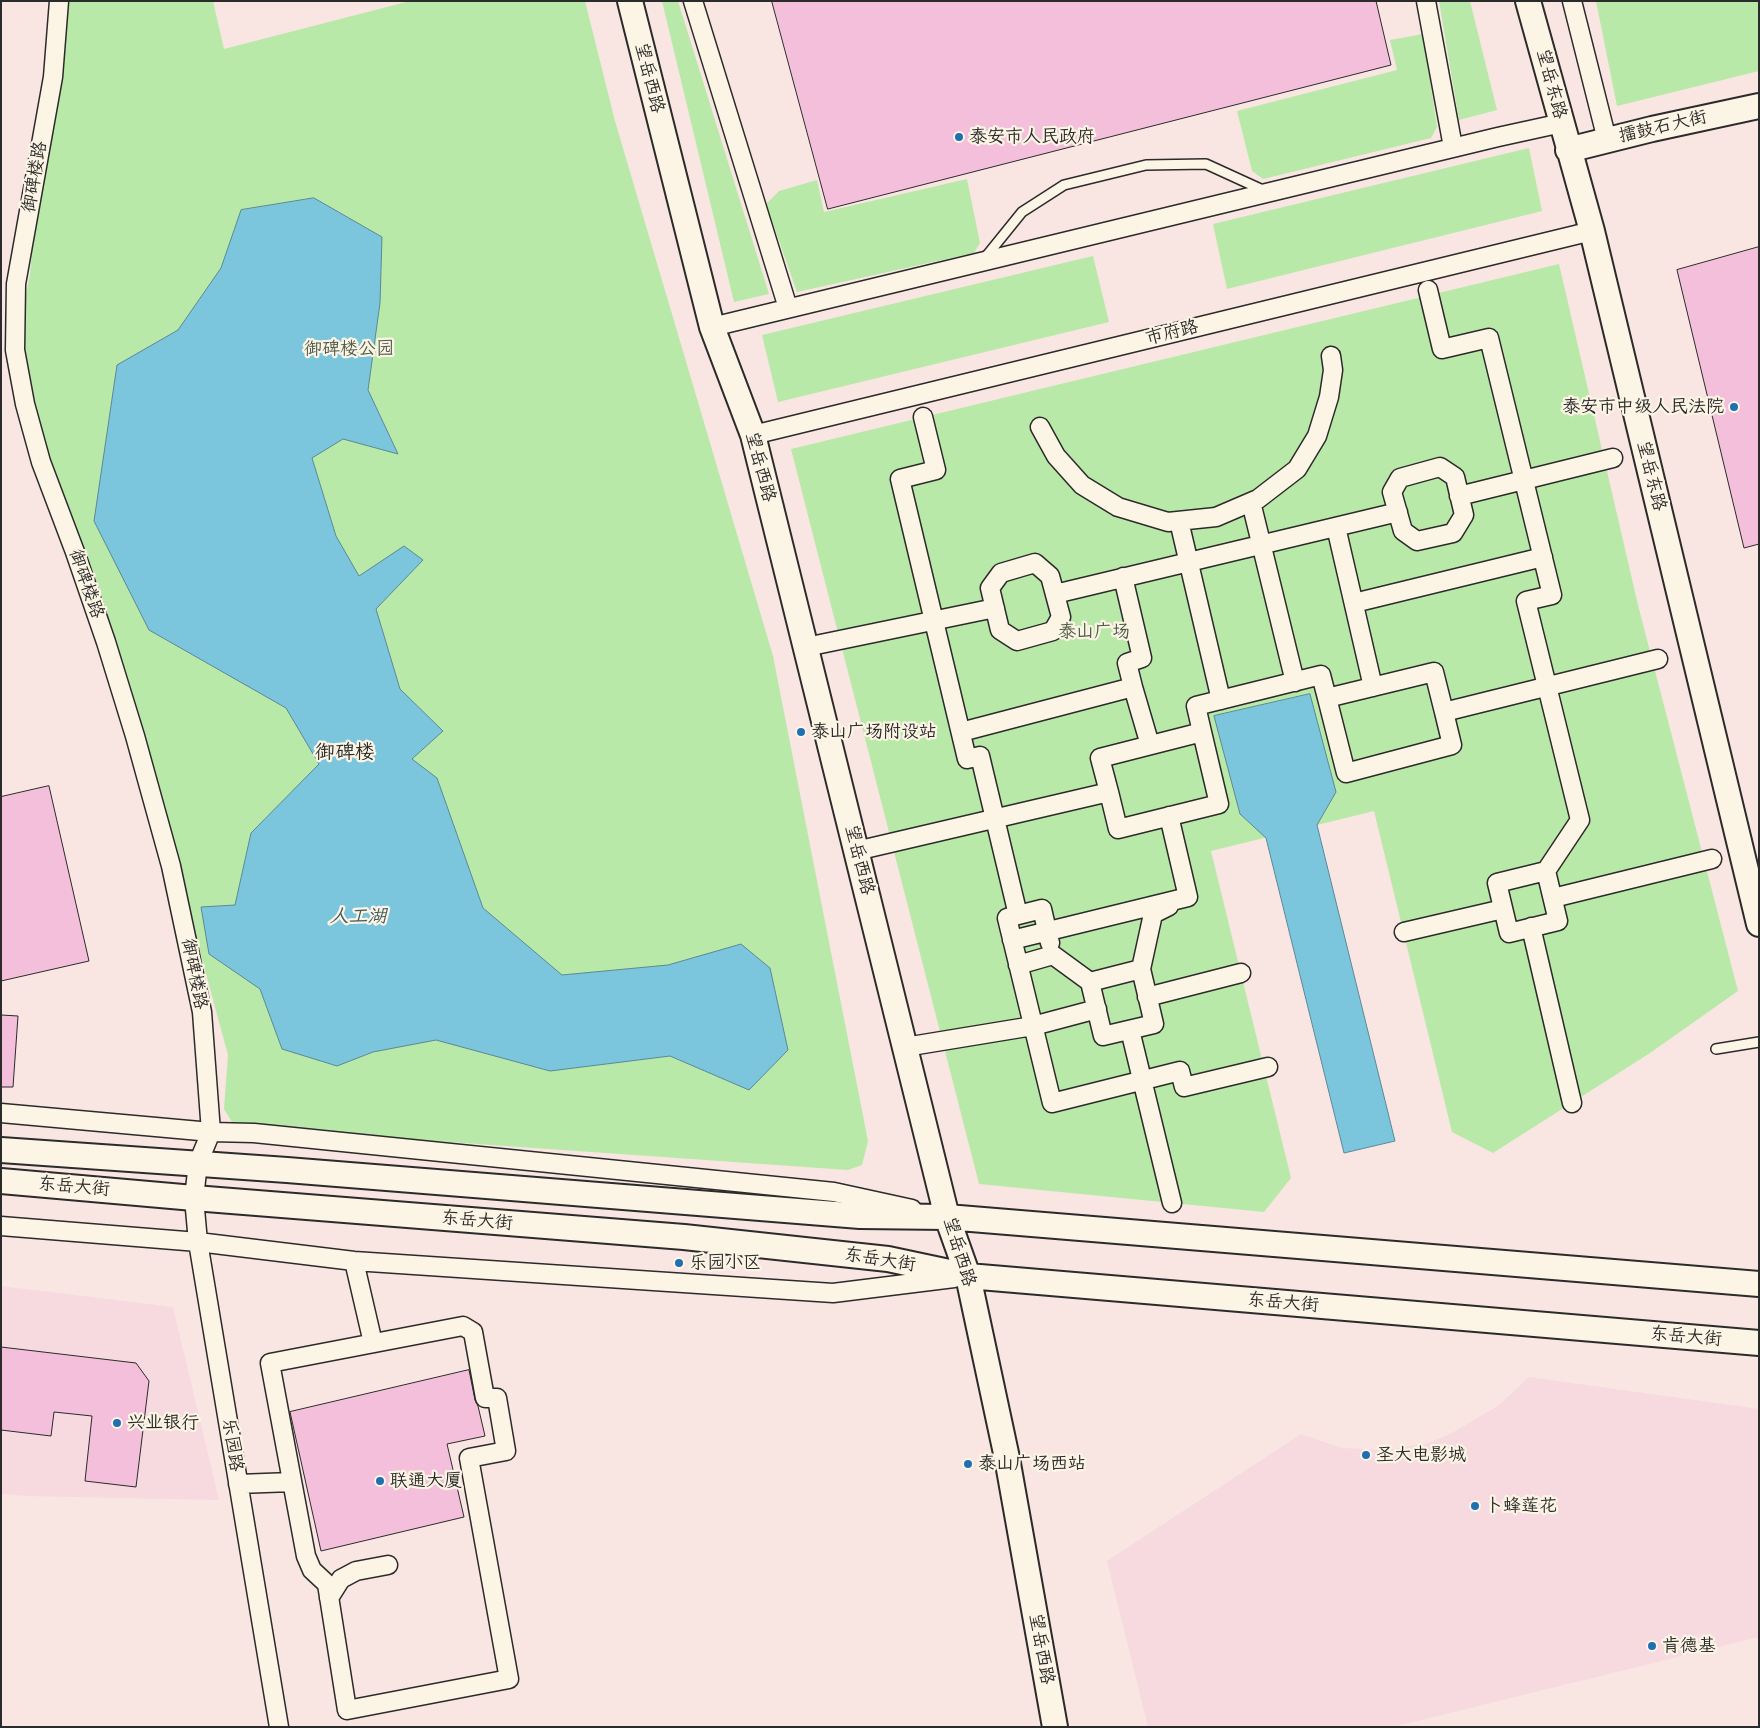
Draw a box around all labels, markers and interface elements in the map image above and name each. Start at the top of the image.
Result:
street label: 望岳西路 [630,40,668,116]
street label: 望岳东路 [1531,46,1571,122]
street label: 擂鼓石大街 [1617,106,1709,148]
place label: 泰安市人民政府 [969,126,1095,148]
marker: 泰安市人民政府 [953,131,965,143]
street label: 御碑楼路 [18,140,52,214]
street label: 市府路 [1143,316,1201,350]
park label: 御碑楼公园 [304,338,394,360]
place label: 泰安市中级人民法院 [1562,396,1724,418]
marker: 泰安市中级人民法院 [1728,401,1740,413]
street label: 望岳西路 [740,429,780,505]
street label: 望岳东路 [1632,438,1670,514]
street label: 御碑楼路 [64,546,108,622]
park label: 泰山广场 [1058,621,1130,643]
place label: 泰山广场附设站 [811,721,937,743]
marker: 泰山广场附设站 [795,726,807,738]
district label: 御碑楼 [315,741,375,765]
street label: 望岳西路 [840,822,878,898]
water label: 人工湖 [330,906,386,928]
street label: 御碑楼路 [177,937,211,1011]
street label: 东岳大街 [37,1173,111,1201]
street label: 东岳大街 [440,1207,514,1235]
street label: 望岳西路 [938,1214,980,1290]
street label: 东岳大街 [843,1244,917,1276]
place label: 乐园小区 [689,1252,761,1274]
marker: 乐园小区 [673,1257,685,1269]
street label: 东岳大街 [1246,1289,1320,1317]
street label: 东岳大街 [1649,1323,1723,1351]
place label: 兴业银行 [127,1412,199,1434]
marker: 兴业银行 [111,1417,123,1429]
street label: 乐园路 [217,1417,247,1473]
place label: 圣大电影城 [1376,1444,1466,1466]
marker: 圣大电影城 [1360,1449,1372,1461]
place label: 泰山广场西站 [978,1453,1086,1475]
marker: 泰山广场西站 [962,1458,974,1470]
place label: 联通大厦 [390,1470,462,1492]
marker: 联通大厦 [374,1475,386,1487]
place label: 卜蜂莲花 [1485,1495,1557,1517]
marker: 卜蜂莲花 [1469,1500,1481,1512]
street label: 望岳西路 [1024,1612,1058,1686]
place label: 肯德基 [1662,1635,1716,1657]
marker: 肯德基 [1646,1640,1658,1652]

